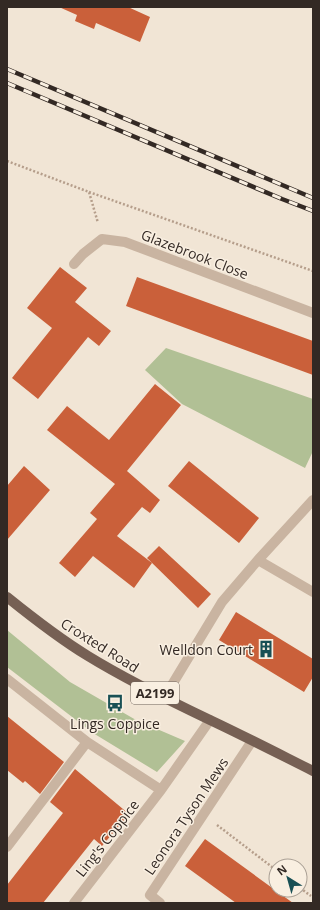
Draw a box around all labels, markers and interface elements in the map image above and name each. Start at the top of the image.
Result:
street label: Glazebrook Close [139,225,251,283]
street label: Croxted Road [57,613,143,677]
building icon: Welldon Court [256,639,276,659]
place label: Welldon Court [159,640,253,659]
road number: A2199 [131,682,179,704]
bus stop icon: Lings Coppice [105,693,125,713]
place label: Lings Coppice [70,714,160,733]
street label: Leonora Tyson Mews [140,753,233,878]
street label: Ling's Coppice [71,795,143,880]
north arrow [268,858,308,898]
text: N [274,861,290,878]

